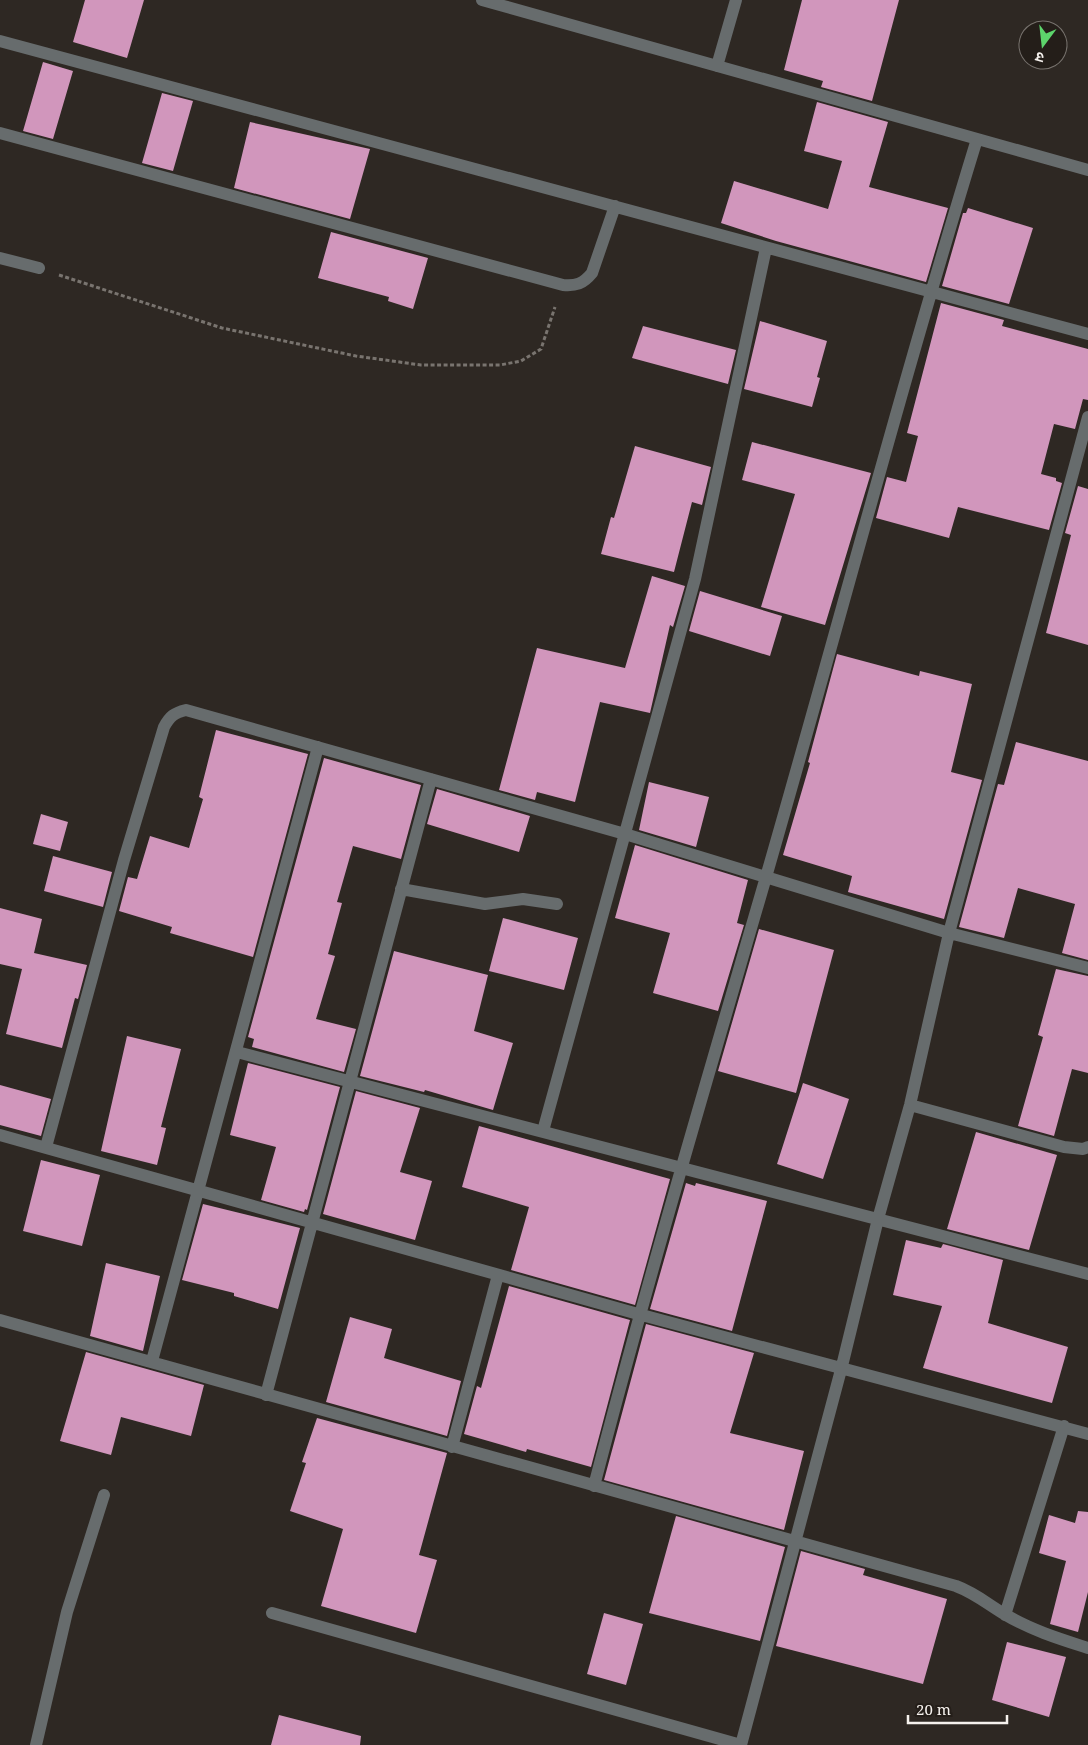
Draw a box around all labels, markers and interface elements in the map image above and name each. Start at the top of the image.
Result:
north arrow [1018,20,1068,70]
text: उ [1032,48,1046,68]
scale bar [908,1692,1007,1724]
text: 20 m [916,1699,951,1719]

